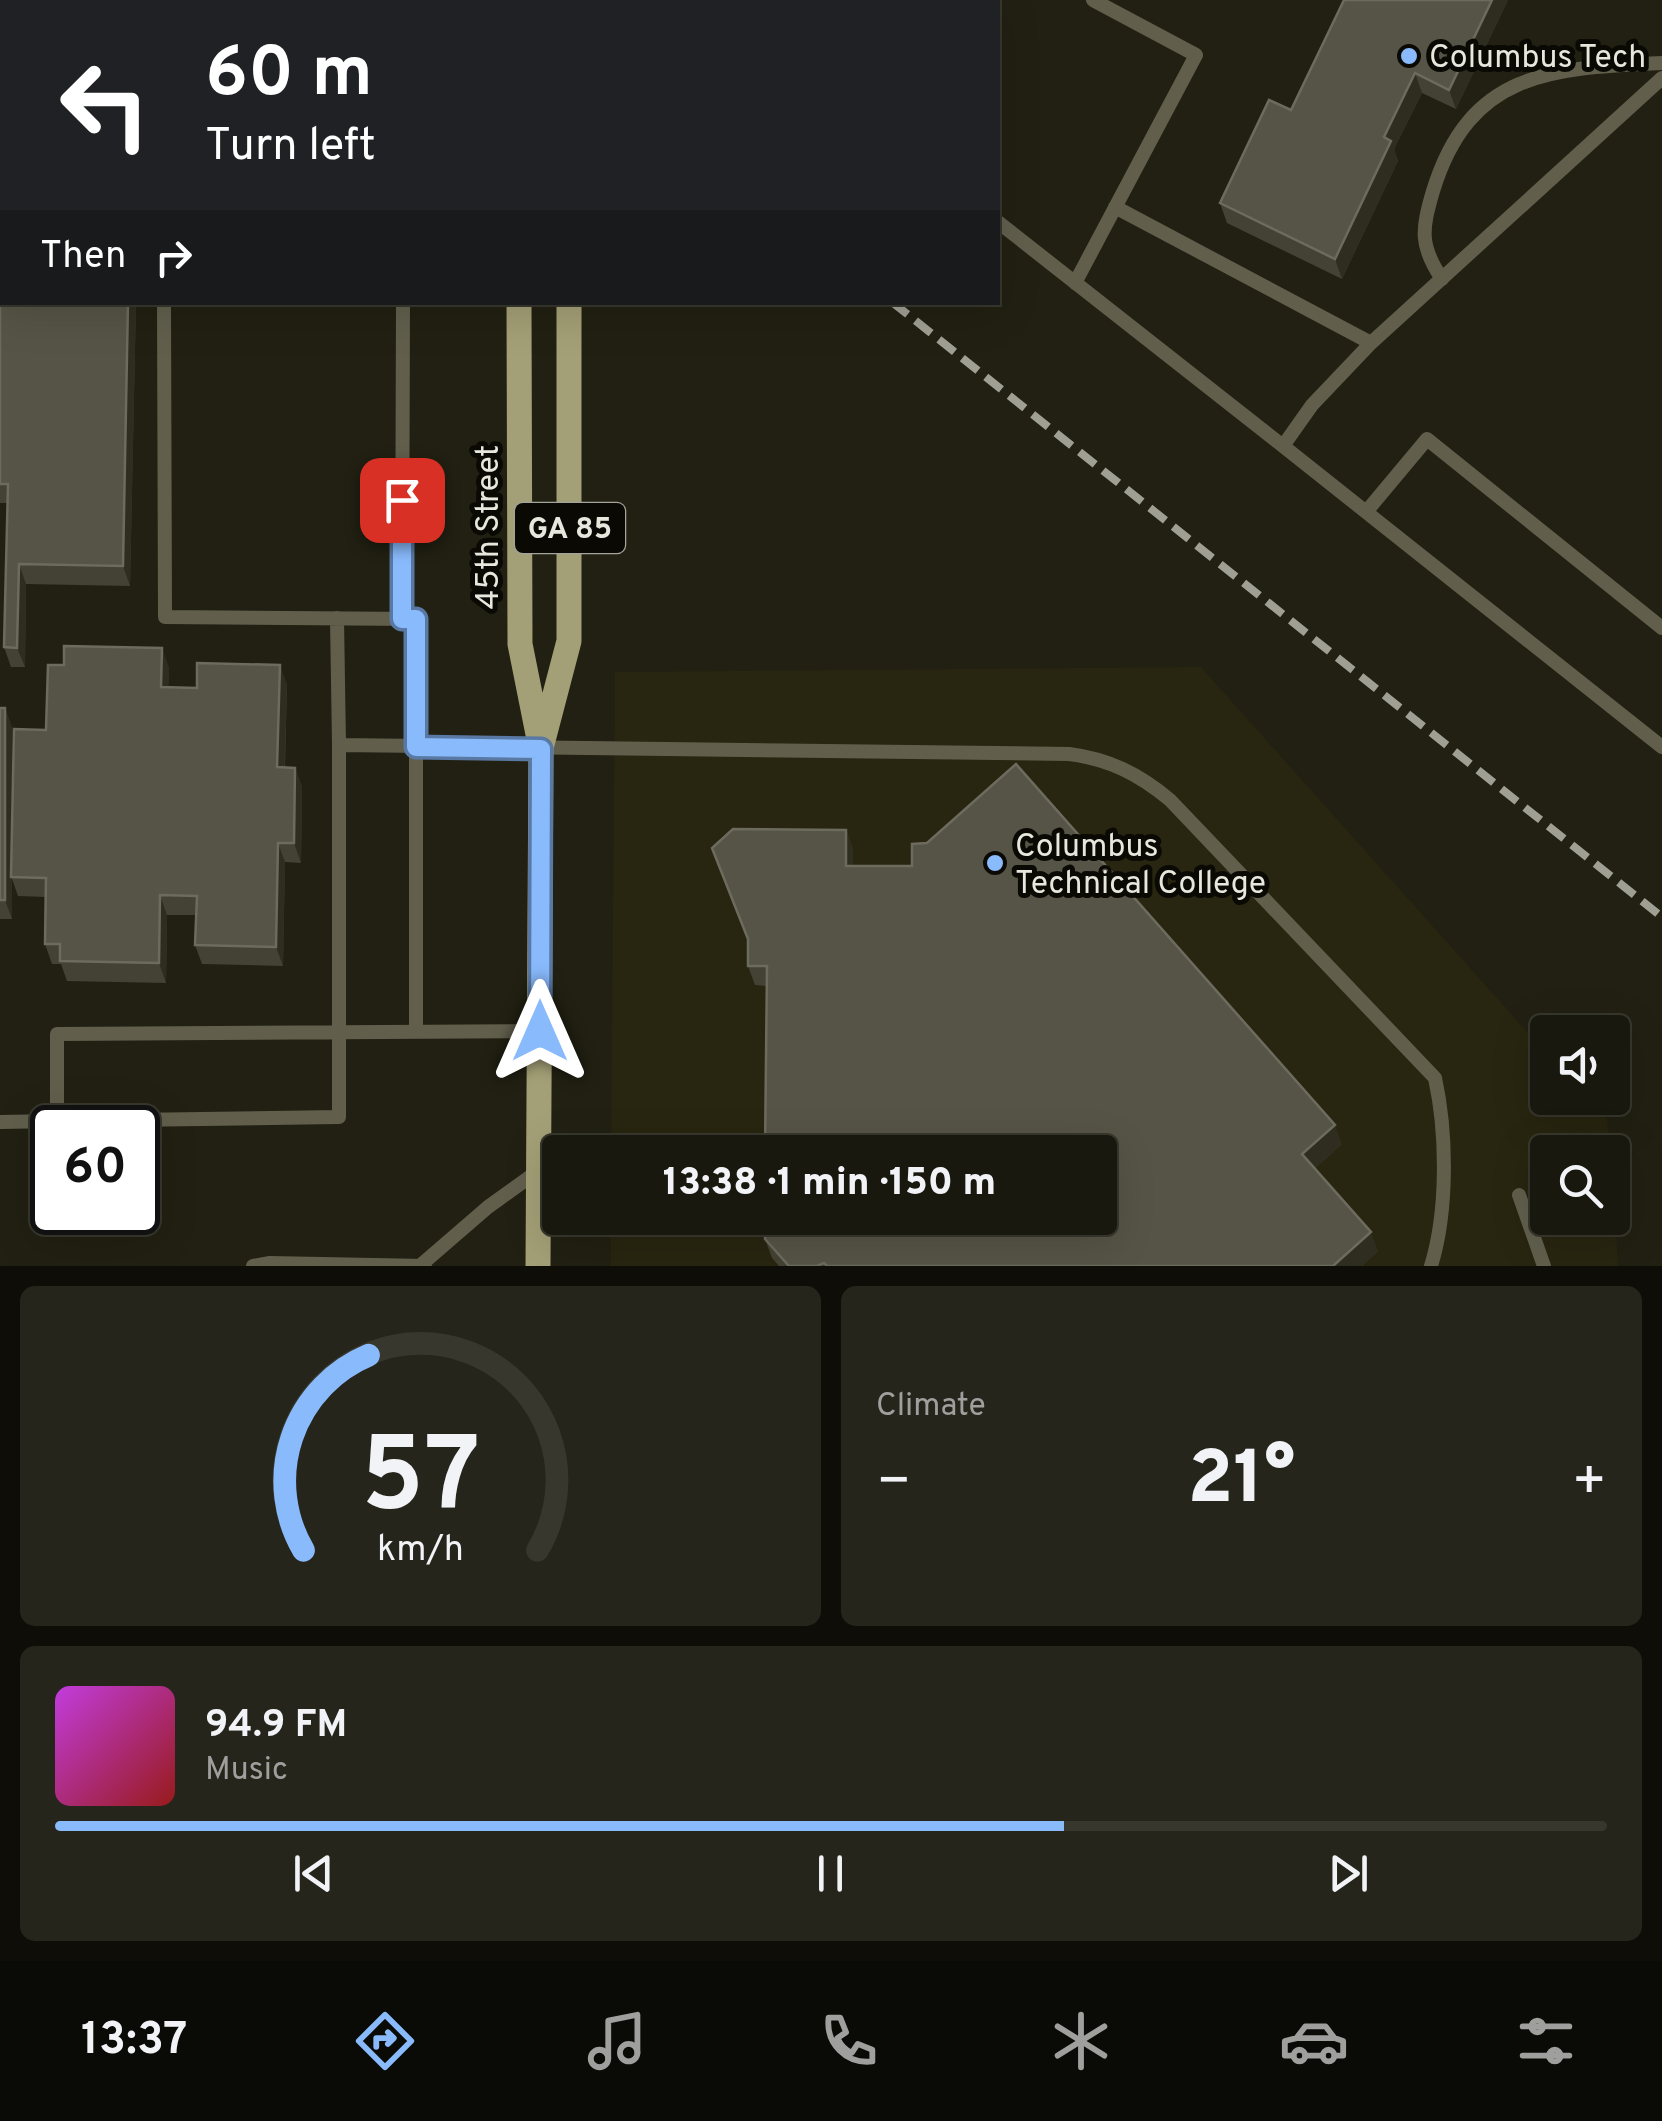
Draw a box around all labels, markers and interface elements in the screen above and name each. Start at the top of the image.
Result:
text: 60 m [205,32,373,121]
place label: Columbus Tech [1429,39,1646,79]
icon: left [40,40,170,170]
marker: Columbus Tech [1398,45,1420,67]
text: Turn left [205,119,376,176]
icon: right [146,230,201,285]
text: Then [40,233,126,282]
street label: 45th Street [470,445,510,609]
pin [360,458,445,543]
icon: arrive [375,473,430,528]
road number: GA 85 [515,503,625,553]
place label: Columbus Technical College [1015,828,1266,905]
marker: Columbus Technical College [984,852,1006,874]
position arrow [488,979,592,1083]
map controls [1530,1015,1630,1235]
button: sound [1530,1015,1630,1115]
speed limit sign: 60 [30,1105,160,1235]
button: search [1530,1135,1630,1235]
text: 13:38 · 1 min · 150 m [663,1160,996,1209]
text: Climate [876,1387,986,1427]
text: 57 [361,1416,480,1548]
text: 21° [1188,1435,1295,1530]
text: − [876,1449,911,1519]
text: + [1572,1449,1607,1519]
text: km/h [377,1528,464,1574]
text: 94.9 FM [205,1702,347,1751]
text: Music [205,1751,288,1791]
icon: previous [286,1846,341,1901]
icon: pause [803,1846,858,1901]
icon: next [1321,1846,1376,1901]
icon: directions [350,2006,420,2076]
icon: music [582,2006,652,2076]
icon: phone [814,2006,884,2076]
icon: climate [1046,2006,1116,2076]
icon: car [1279,2006,1349,2076]
icon: filters [1511,2006,1581,2076]
text: 13:37 [81,2013,187,2070]

